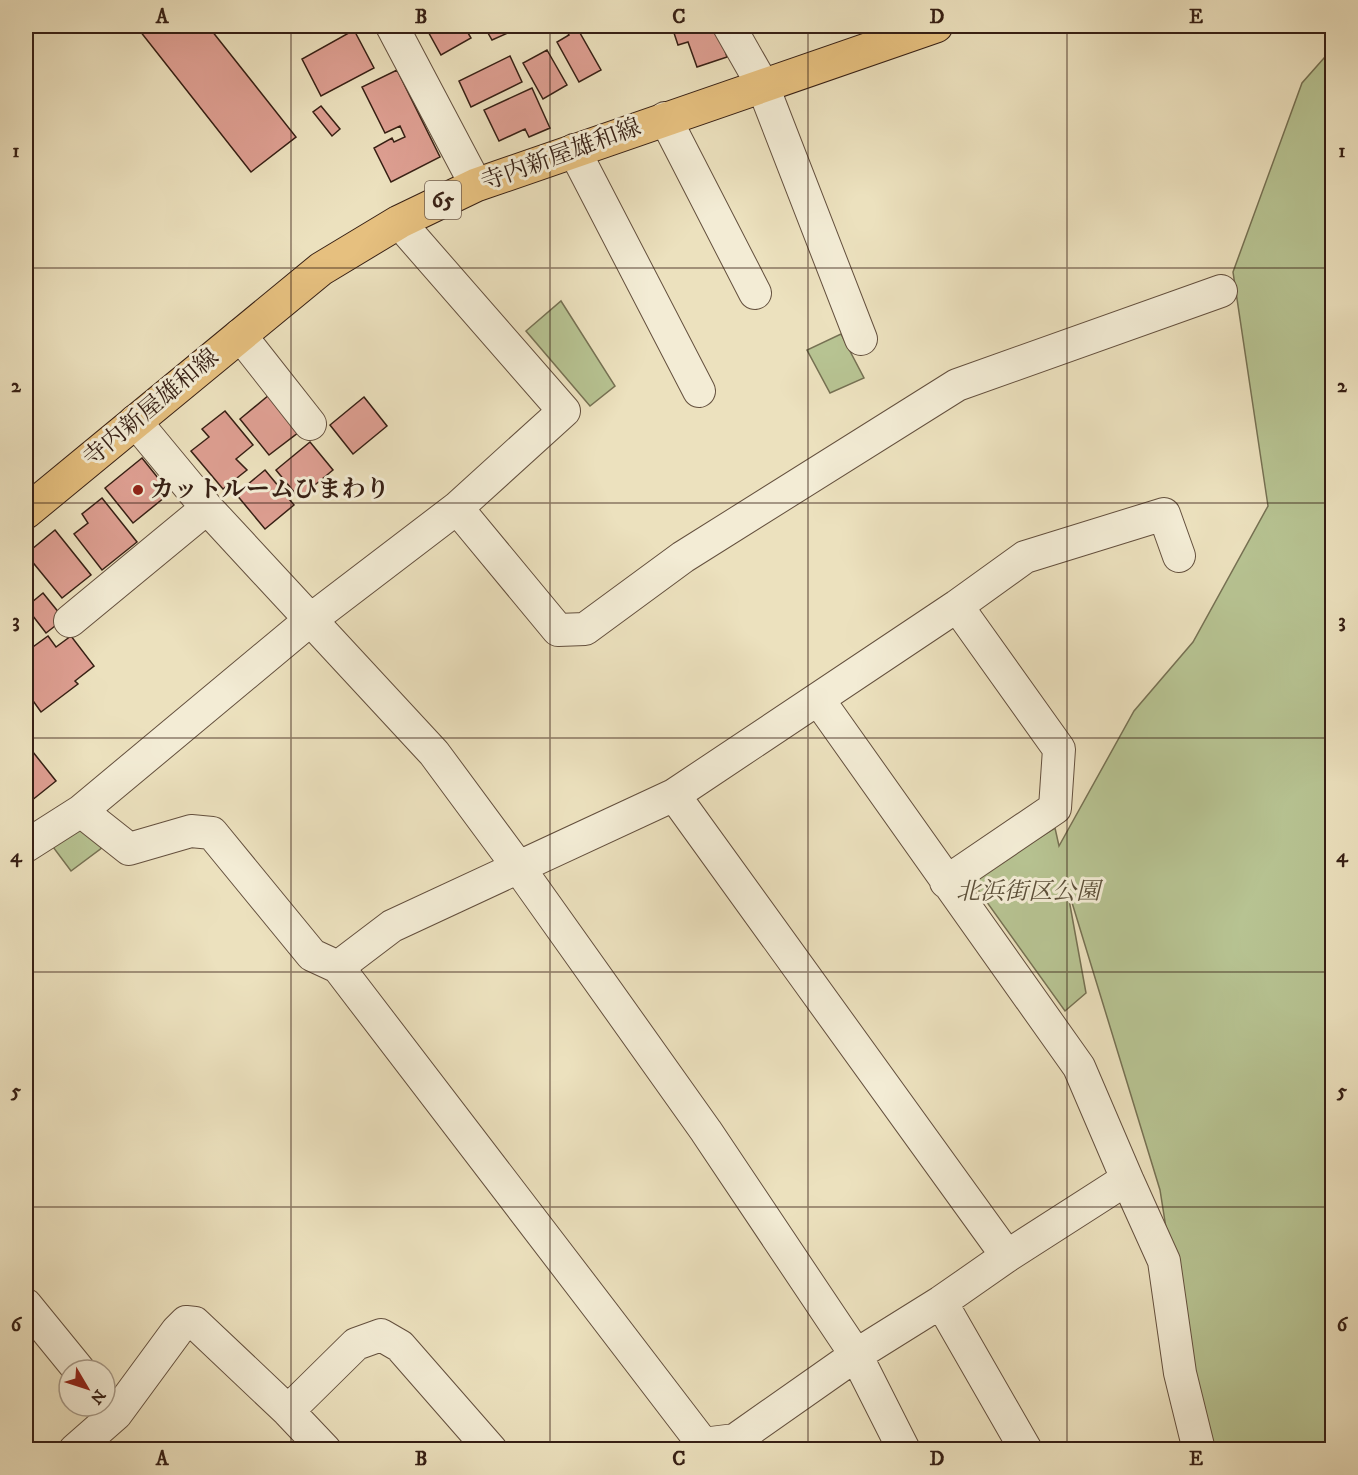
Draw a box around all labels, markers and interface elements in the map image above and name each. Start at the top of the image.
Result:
text: A [155,5,170,30]
text: B [415,5,427,30]
text: C [672,5,686,30]
text: D [930,5,945,30]
text: E [1189,5,1203,30]
street label: 寺内新屋雄和線 [477,112,645,198]
text: 1 [12,139,20,164]
text: 1 [1338,139,1346,164]
road number: 65 [425,181,461,219]
street label: 寺内新屋雄和線 [77,343,225,473]
text: 2 [11,374,22,399]
text: 2 [1337,374,1348,399]
place label: カットルームひまわり [150,475,390,505]
marker: カットルームひまわり [131,483,145,497]
text: 3 [12,609,20,634]
text: 3 [1338,609,1346,634]
text: 4 [10,844,23,869]
text: 4 [1336,844,1349,869]
park label: 北浜街区公園 [956,877,1104,907]
text: 5 [10,1079,21,1104]
text: 5 [1336,1079,1347,1104]
text: 6 [11,1313,23,1338]
text: 6 [1337,1313,1349,1338]
north arrow [57,1358,117,1418]
text: N [86,1385,110,1408]
text: A [155,1447,170,1472]
text: B [415,1447,427,1472]
text: C [672,1447,686,1472]
text: D [930,1447,945,1472]
text: E [1189,1447,1203,1472]

